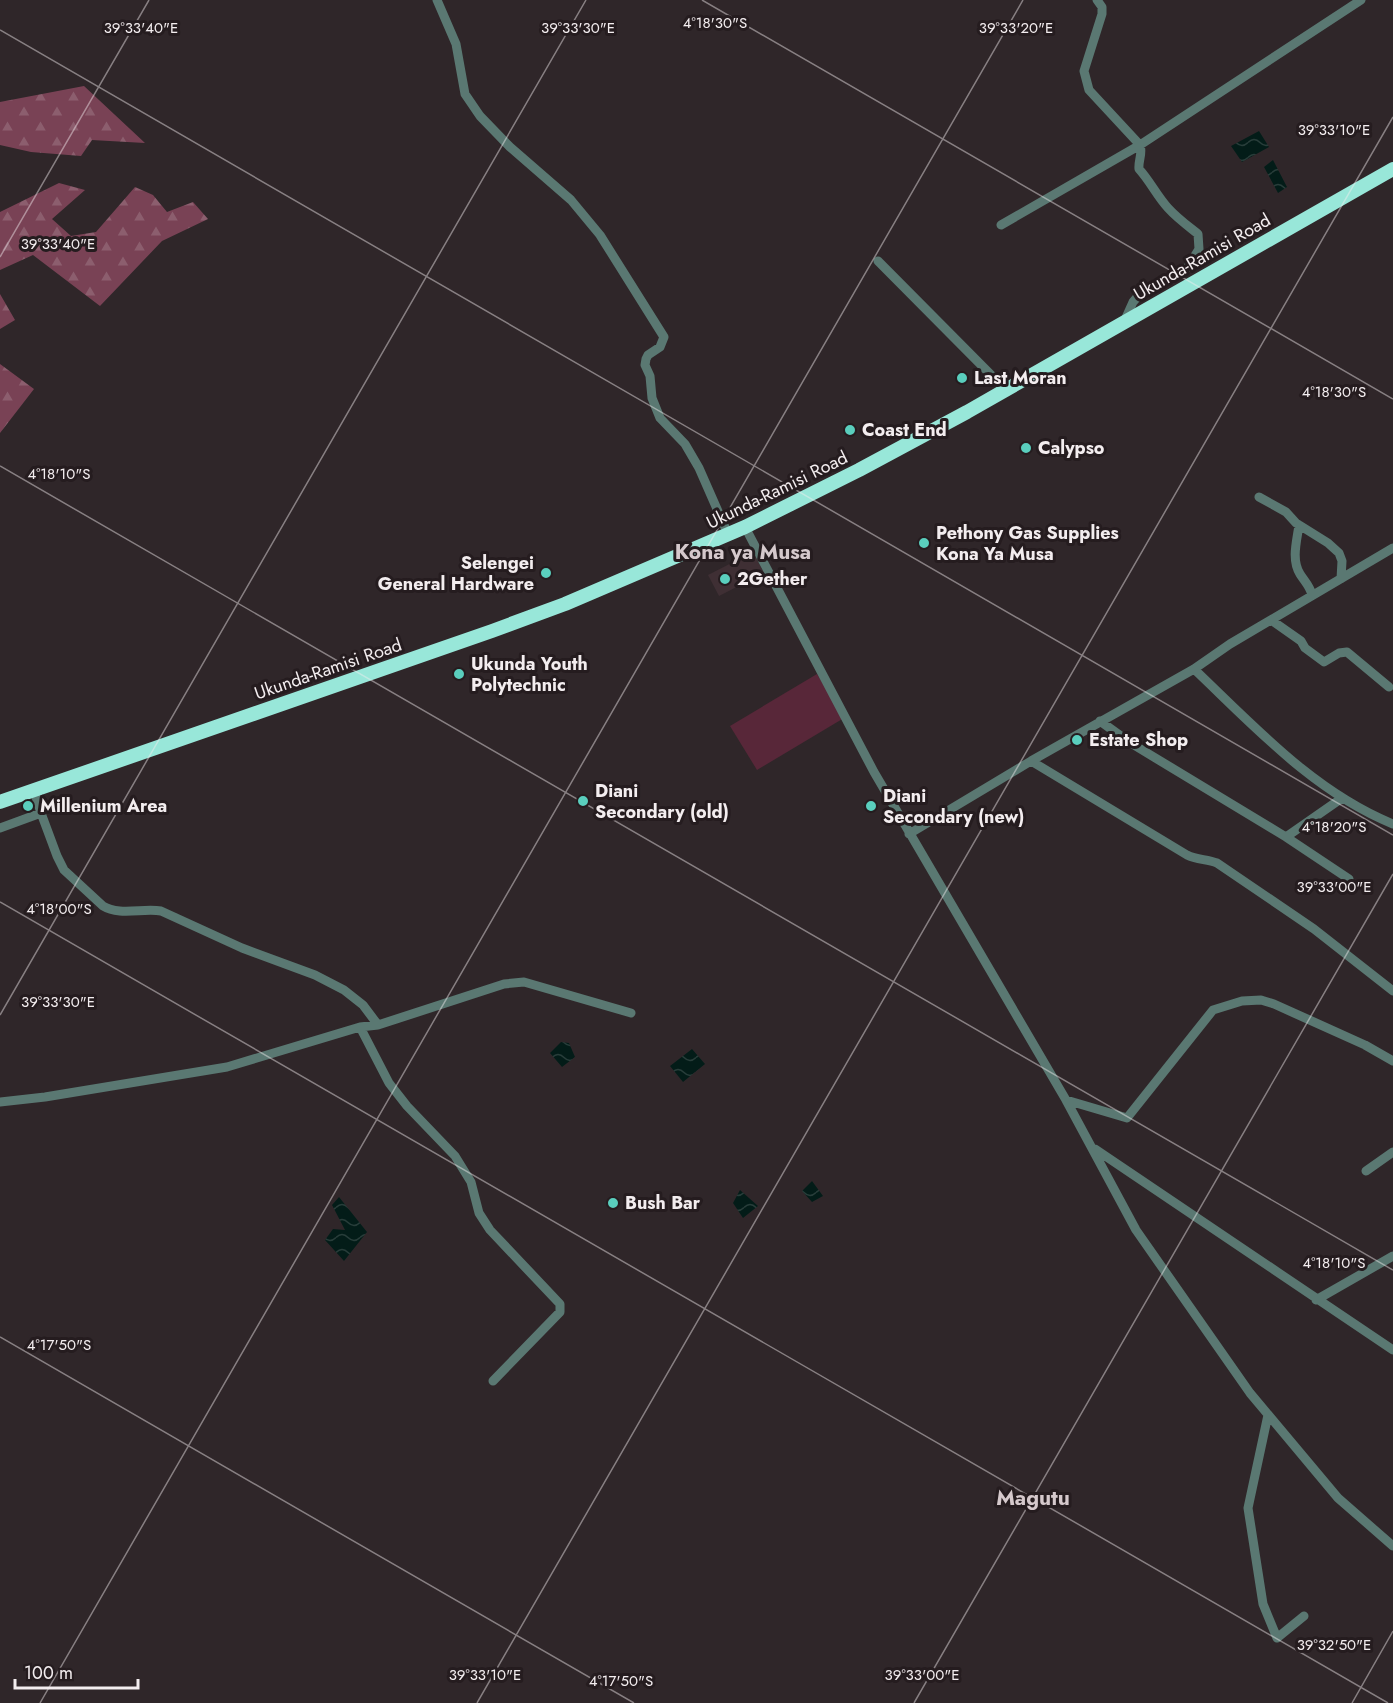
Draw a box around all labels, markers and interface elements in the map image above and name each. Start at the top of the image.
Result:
text: 4°18'30"S [683,12,747,34]
text: 39°33'40"E [104,17,178,39]
text: 39°33'30"E [541,17,615,39]
text: 39°33'20"E [979,17,1053,39]
text: 39°33'10"E [1298,119,1370,141]
street label: Ukunda-Ramisi Road [1129,207,1275,307]
text: 39°33'40"E [21,233,95,255]
place label: Last Moran [974,365,1067,391]
marker: Last Moran [955,371,969,385]
text: 4°18'30"S [1302,381,1366,403]
place label: Coast End [862,417,947,443]
marker: Coast End [843,423,857,437]
place label: Calypso [1038,435,1105,461]
marker: Calypso [1019,441,1033,455]
street label: Ukunda-Ramisi Road [702,445,852,535]
text: 4°18'10"S [27,463,91,485]
place label: Pethony Gas Supplies Kona Ya Musa [936,520,1119,567]
marker: Pethony Gas Supplies Kona Ya Musa [917,536,931,550]
district label: Kona ya Musa [675,537,811,567]
place label: Selengei General Hardware [378,550,534,597]
marker: Selengei General Hardware [539,566,553,580]
place label: 2Gether [737,566,808,592]
marker: 2Gether [718,572,732,586]
street label: Ukunda-Ramisi Road [251,632,405,706]
place label: Ukunda Youth Polytechnic [471,651,588,698]
marker: Ukunda Youth Polytechnic [452,667,466,681]
place label: Estate Shop [1089,727,1188,753]
marker: Estate Shop [1070,733,1084,747]
place label: Diani Secondary (old) [595,778,729,825]
place label: Diani Secondary (new) [883,783,1024,830]
place label: Millenium Area [40,793,167,819]
marker: Diani Secondary (old) [576,794,590,808]
marker: Millenium Area [21,799,35,813]
marker: Diani Secondary (new) [864,799,878,813]
text: 4°18'20"S [1302,816,1366,838]
text: 39°33'00"E [1297,876,1371,898]
text: 4°18'00"S [26,898,92,920]
text: 39°33'30"E [21,991,95,1013]
place label: Bush Bar [625,1190,701,1216]
marker: Bush Bar [606,1196,620,1210]
text: 4°18'10"S [1302,1252,1366,1274]
text: 4°17'50"S [27,1334,91,1356]
district label: Magutu [996,1483,1070,1513]
text: 39°32'50"E [1297,1634,1371,1656]
scale bar [15,1652,138,1690]
text: 100 m [24,1660,73,1686]
text: 39°33'10"E [449,1664,521,1686]
text: 39°33'00"E [885,1664,959,1686]
text: 4°17'50"S [589,1670,653,1692]

